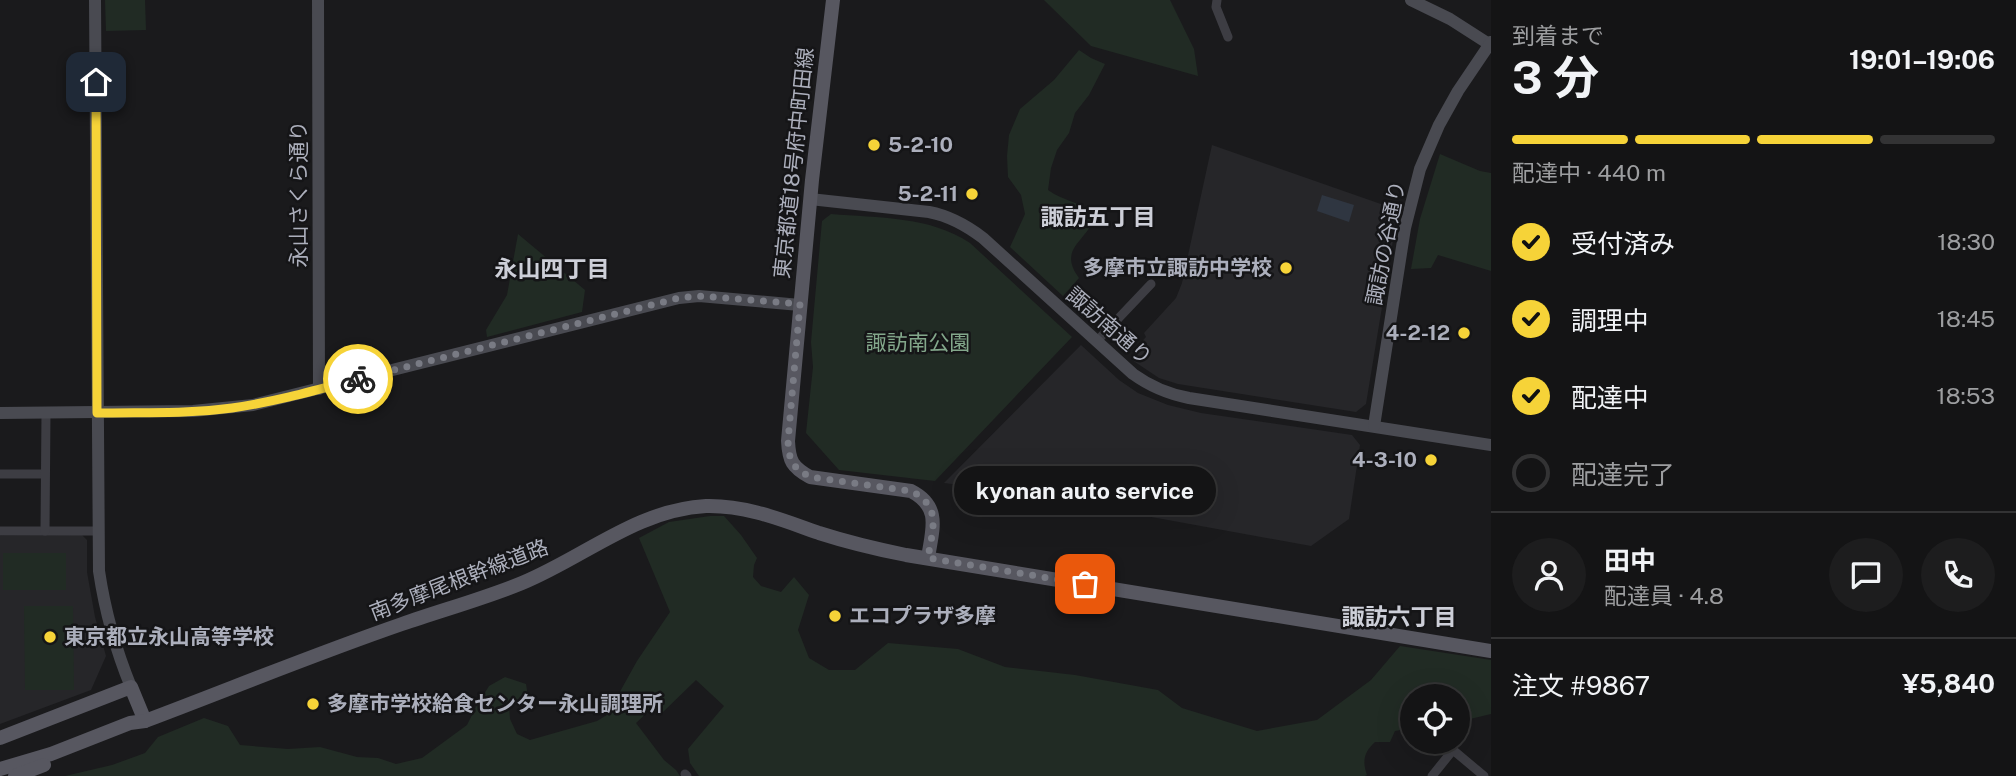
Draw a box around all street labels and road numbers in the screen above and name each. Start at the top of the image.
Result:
street label: 東京都道18号府中町田線 [769,46,818,280]
street label: 永山さくら通り [286,121,311,268]
street label: 諏訪の谷通り [1361,179,1410,307]
street label: 諏訪南通り [1062,282,1157,369]
street label: 南多摩尾根幹線道路 [366,534,552,625]

